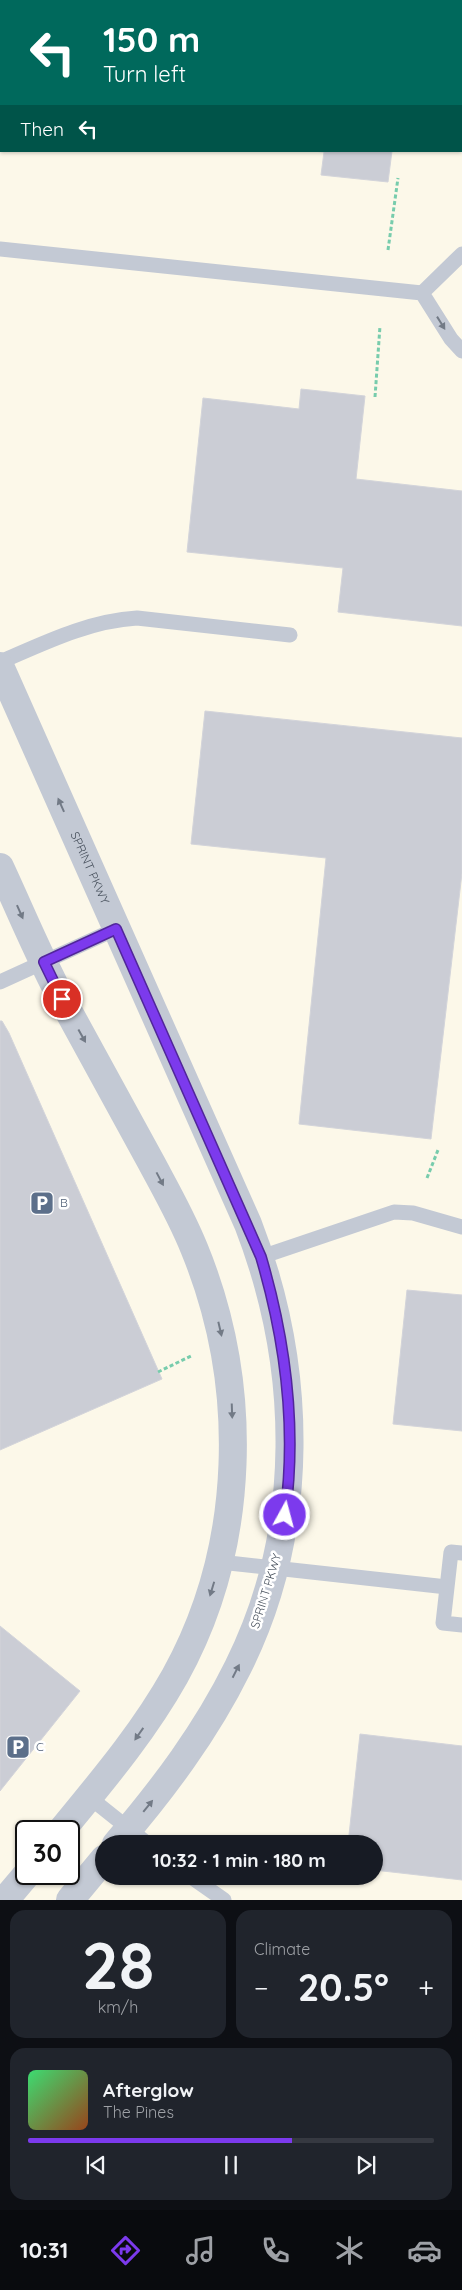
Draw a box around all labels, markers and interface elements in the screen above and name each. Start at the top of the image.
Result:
text: 150 m [103,17,200,61]
icon: left [20,20,85,85]
text: Turn left [103,60,186,88]
icon: left [74,115,102,143]
text: Then [20,117,64,141]
one-way arrow [436,316,445,329]
one-way arrow [57,798,65,812]
street label: SPRINT PKWY [68,829,113,907]
one-way arrow [17,905,25,919]
pin [41,978,83,1020]
icon: arrive [48,985,76,1013]
one-way arrow [78,1029,86,1043]
one-way arrow [156,1171,164,1186]
parking icon: B [29,1190,55,1216]
place label: B [60,1195,68,1210]
one-way arrow [216,1321,224,1336]
one-way arrow [229,1404,237,1420]
position arrow [258,1488,310,1540]
street label: SPRINT PKWY [247,1551,284,1630]
one-way arrow [207,1582,215,1597]
one-way arrow [232,1663,240,1678]
one-way arrow [134,1727,144,1741]
parking icon: C [5,1734,31,1760]
place label: C [36,1739,44,1754]
one-way arrow [142,1800,153,1813]
speed limit sign: 30 [15,1820,80,1885]
text: 10:32 · 1 min · 180 m [152,1848,326,1872]
text: 28 [82,1924,154,2005]
text: Climate [254,1939,310,1959]
text: 20.5° [298,1963,389,2011]
text: − [254,1970,269,2005]
text: + [418,1970,434,2005]
text: km/h [98,1997,138,2017]
text: Afterglow [103,2078,194,2102]
text: The Pines [103,2102,174,2122]
icon: previous [82,2151,110,2179]
icon: pause [217,2151,245,2179]
icon: next [352,2151,380,2179]
icon: directions [108,2233,143,2268]
icon: music [183,2233,218,2268]
icon: phone [258,2233,293,2268]
icon: climate [332,2233,367,2268]
icon: car [407,2233,442,2268]
text: 10:31 [20,2236,68,2264]

